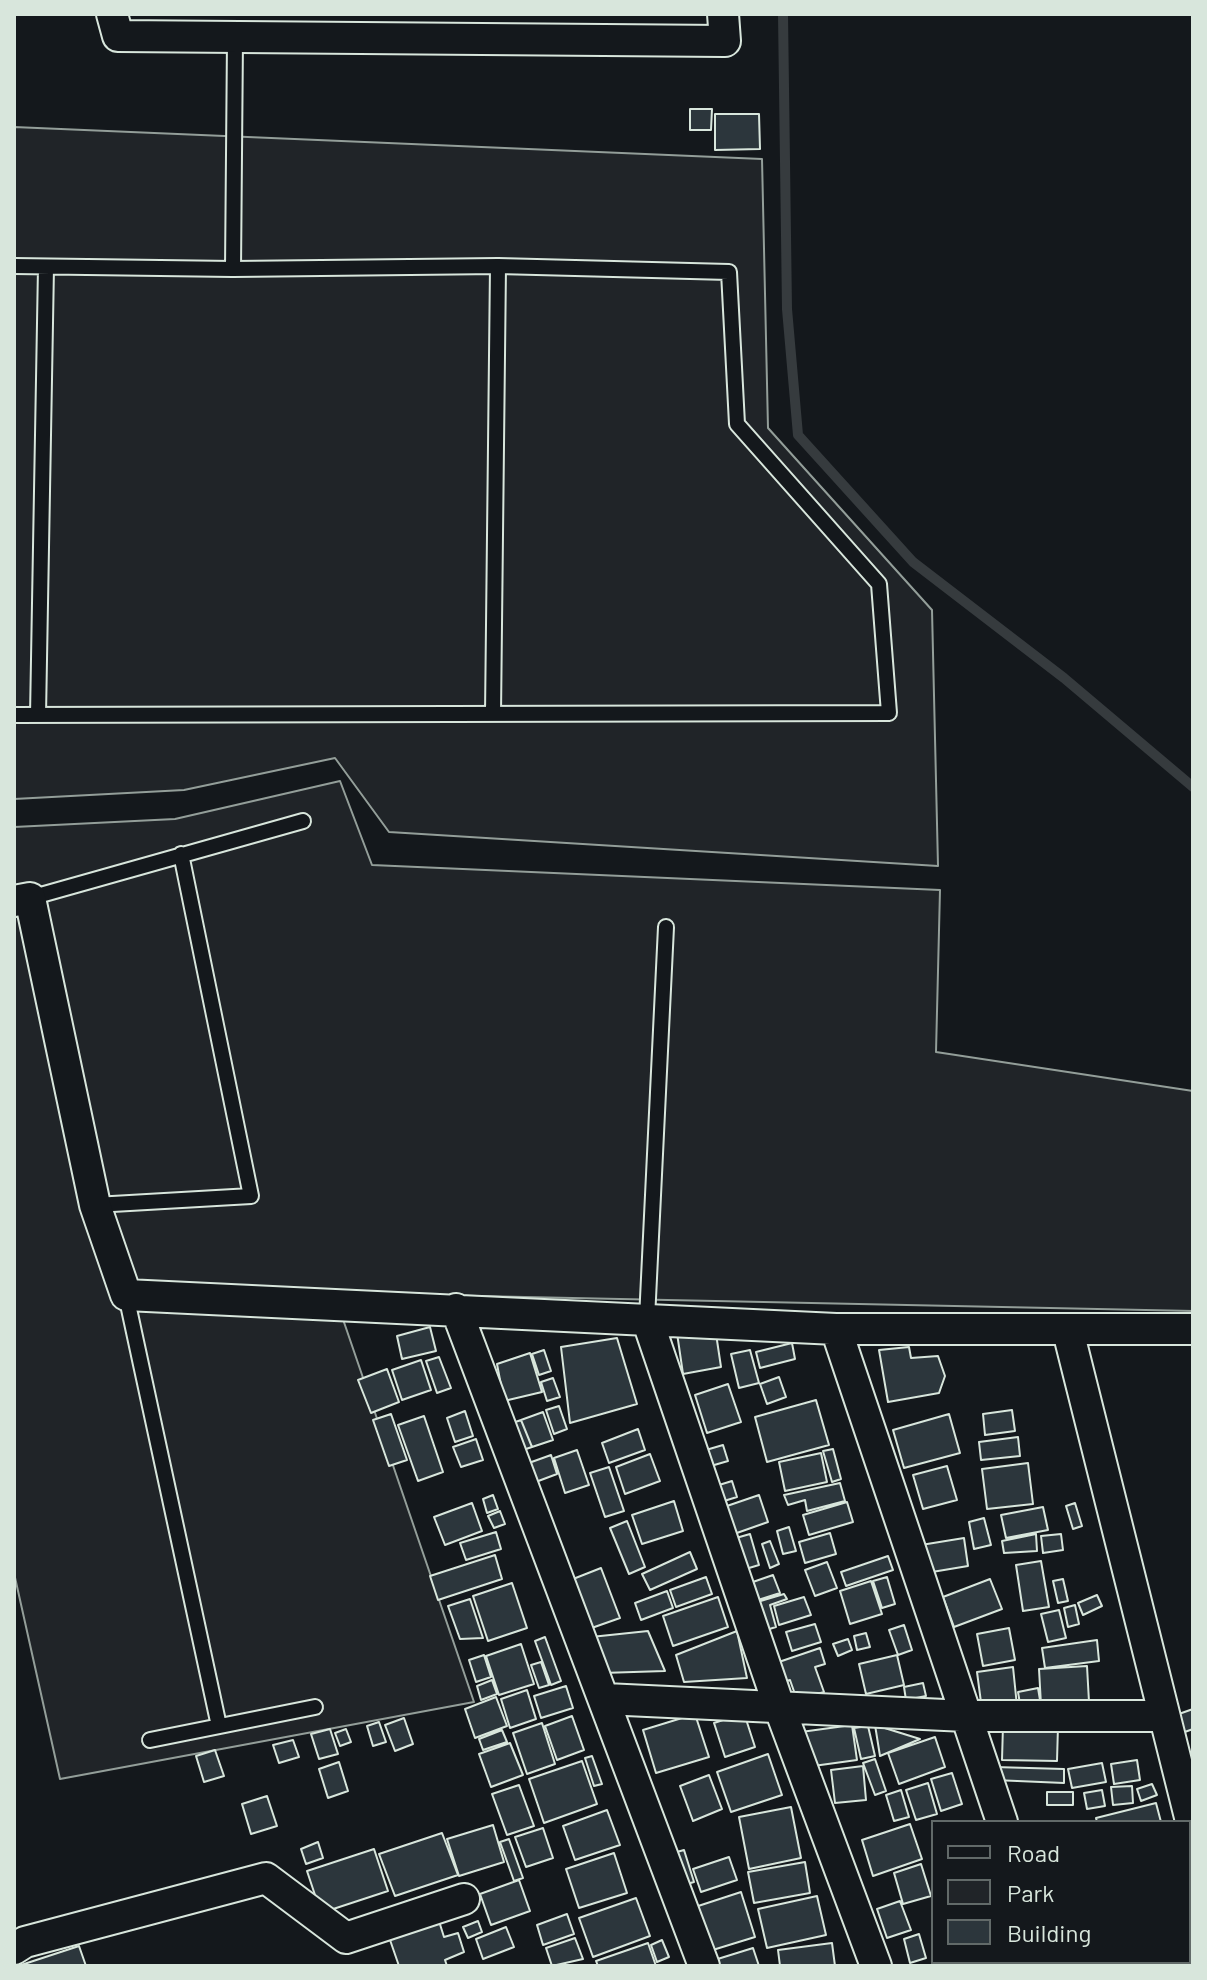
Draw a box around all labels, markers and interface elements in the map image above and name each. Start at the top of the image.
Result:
legend [931,1820,1191,1964]
text: Road [1007,1838,1060,1867]
text: Park [1007,1878,1054,1907]
text: Building [1007,1918,1091,1947]

